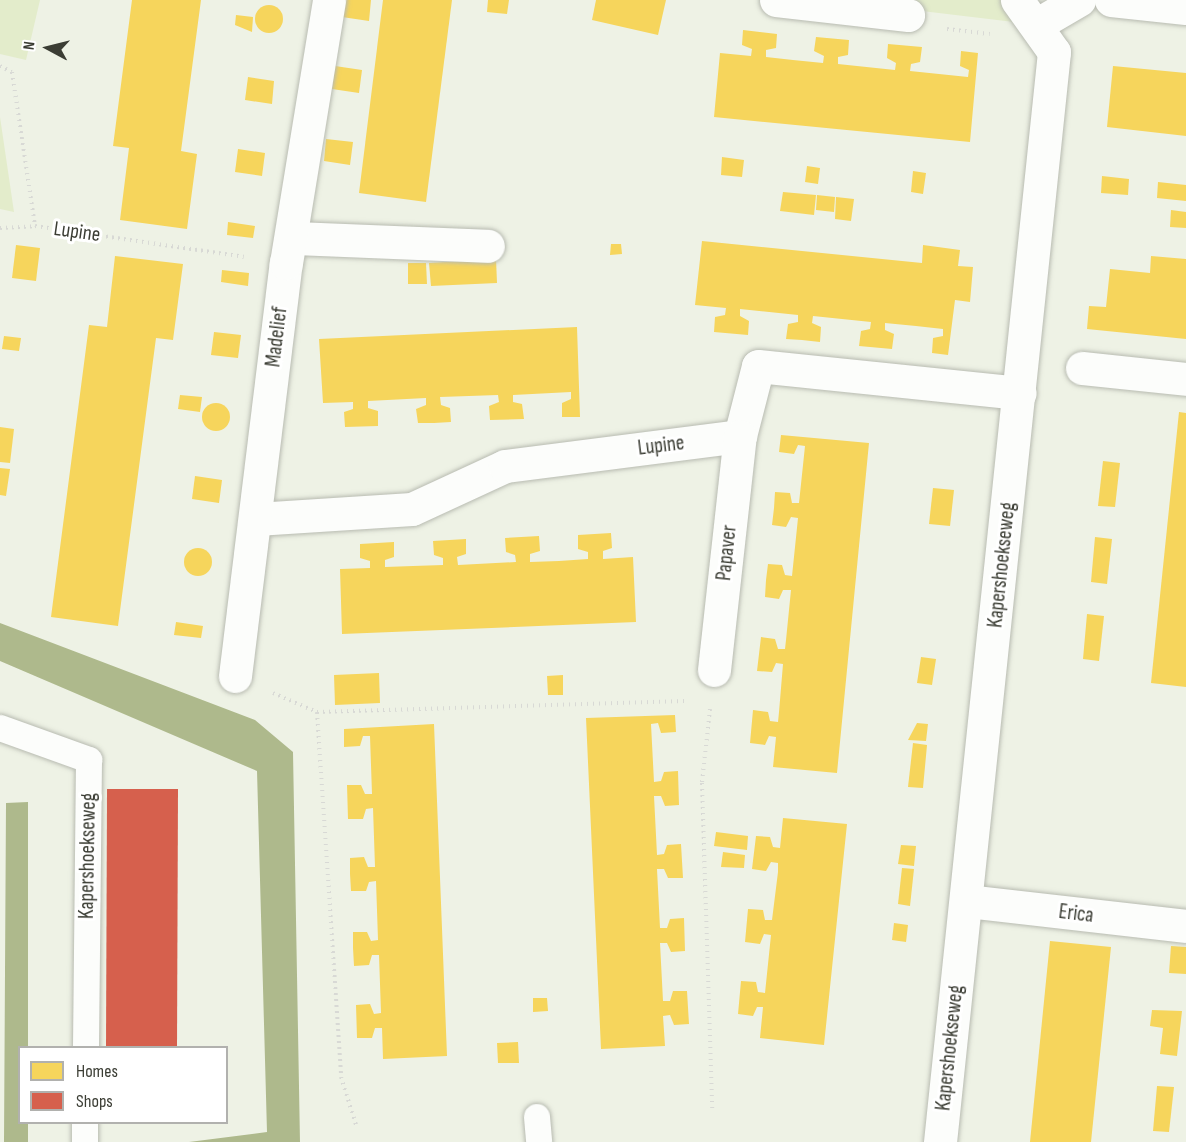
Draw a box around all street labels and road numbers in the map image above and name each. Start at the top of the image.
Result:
street label: Lupine [52,216,102,248]
street label: Madelief [261,305,293,369]
street label: Lupine [636,431,686,461]
street label: Kapershoekseweg [983,501,1021,629]
street label: Papaver [712,524,742,582]
street label: Kapershoekseweg [74,793,102,919]
street label: Erica [1057,899,1095,929]
street label: Kapershoekseweg [931,984,969,1112]

